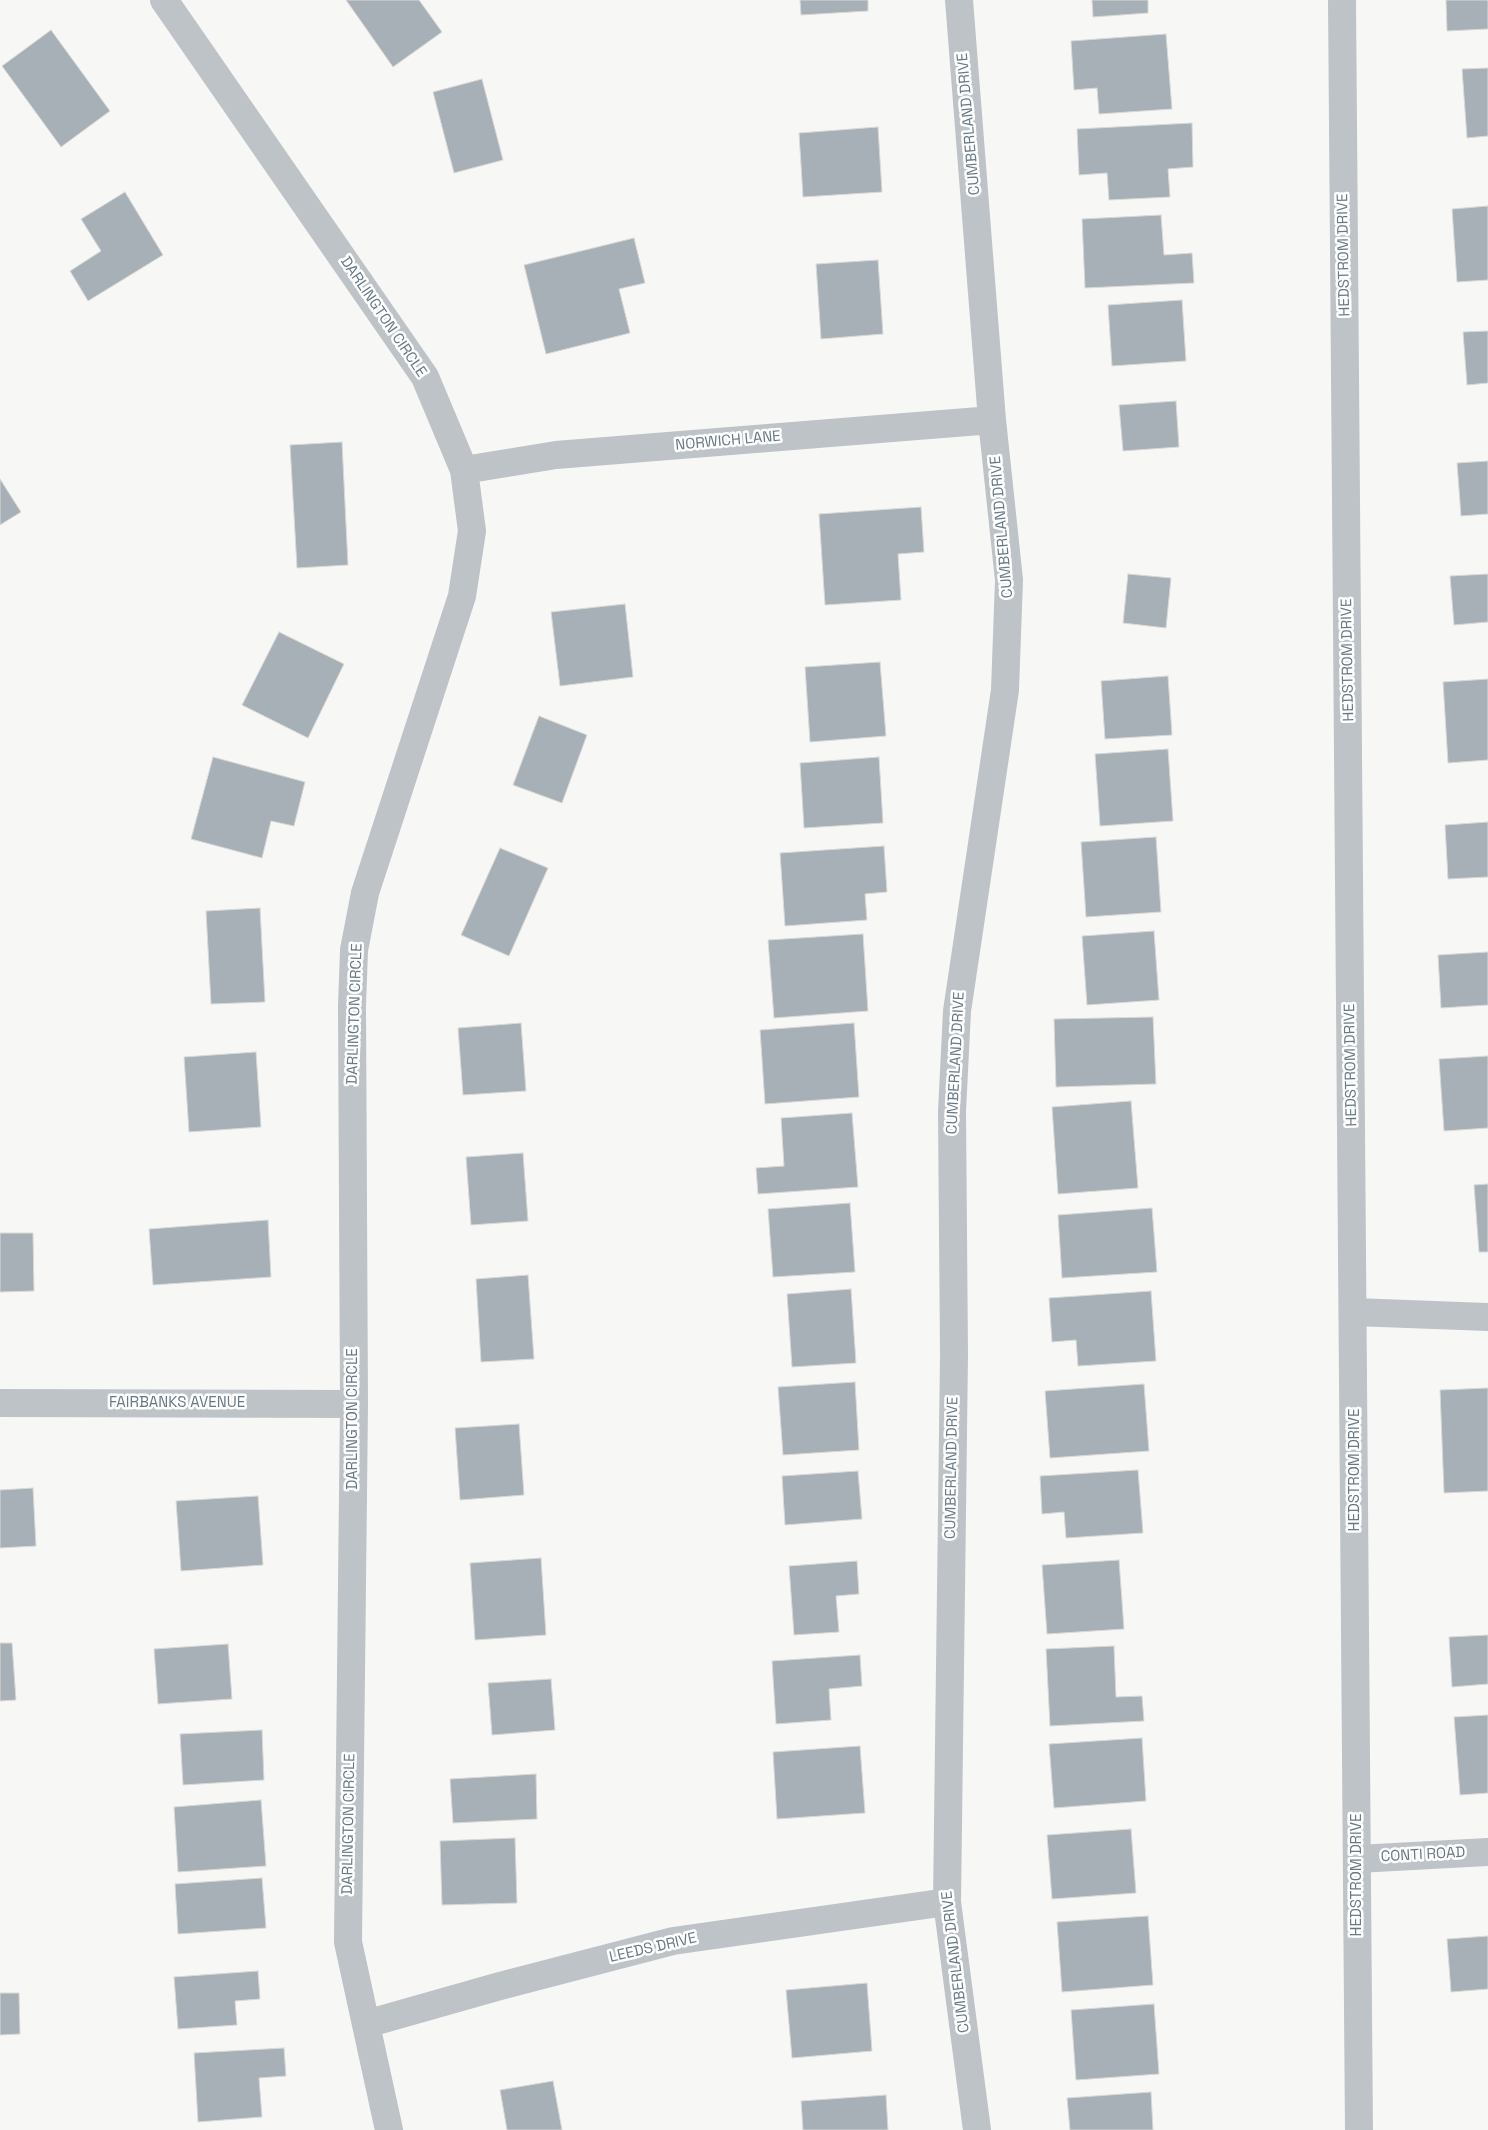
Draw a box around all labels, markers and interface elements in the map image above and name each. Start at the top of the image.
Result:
street label: CUMBERLAND DRIVE [954,52,984,196]
street label: HEDSTROM DRIVE [1334,193,1354,317]
street label: DARLINGTON CIRCLE [336,253,430,381]
street label: NORWICH LANE [675,427,781,455]
street label: CUMBERLAND DRIVE [987,455,1017,599]
street label: HEDSTROM DRIVE [1338,598,1358,722]
street label: DARLINGTON CIRCLE [344,943,366,1085]
street label: CUMBERLAND DRIVE [943,991,969,1135]
street label: HEDSTROM DRIVE [1341,1003,1361,1127]
street label: DARLINGTON CIRCLE [344,1348,362,1490]
street label: FAIRBANKS AVENUE [109,1394,245,1412]
street label: CUMBERLAND DRIVE [942,1397,962,1539]
street label: HEDSTROM DRIVE [1346,1409,1364,1531]
street label: DARLINGTON CIRCLE [339,1753,359,1895]
street label: HEDSTROM DRIVE [1348,1814,1366,1936]
street label: CONTI ROAD [1380,1844,1466,1866]
street label: CUMBERLAND DRIVE [938,1890,974,2034]
street label: LEEDS DRIVE [608,1929,698,1967]

